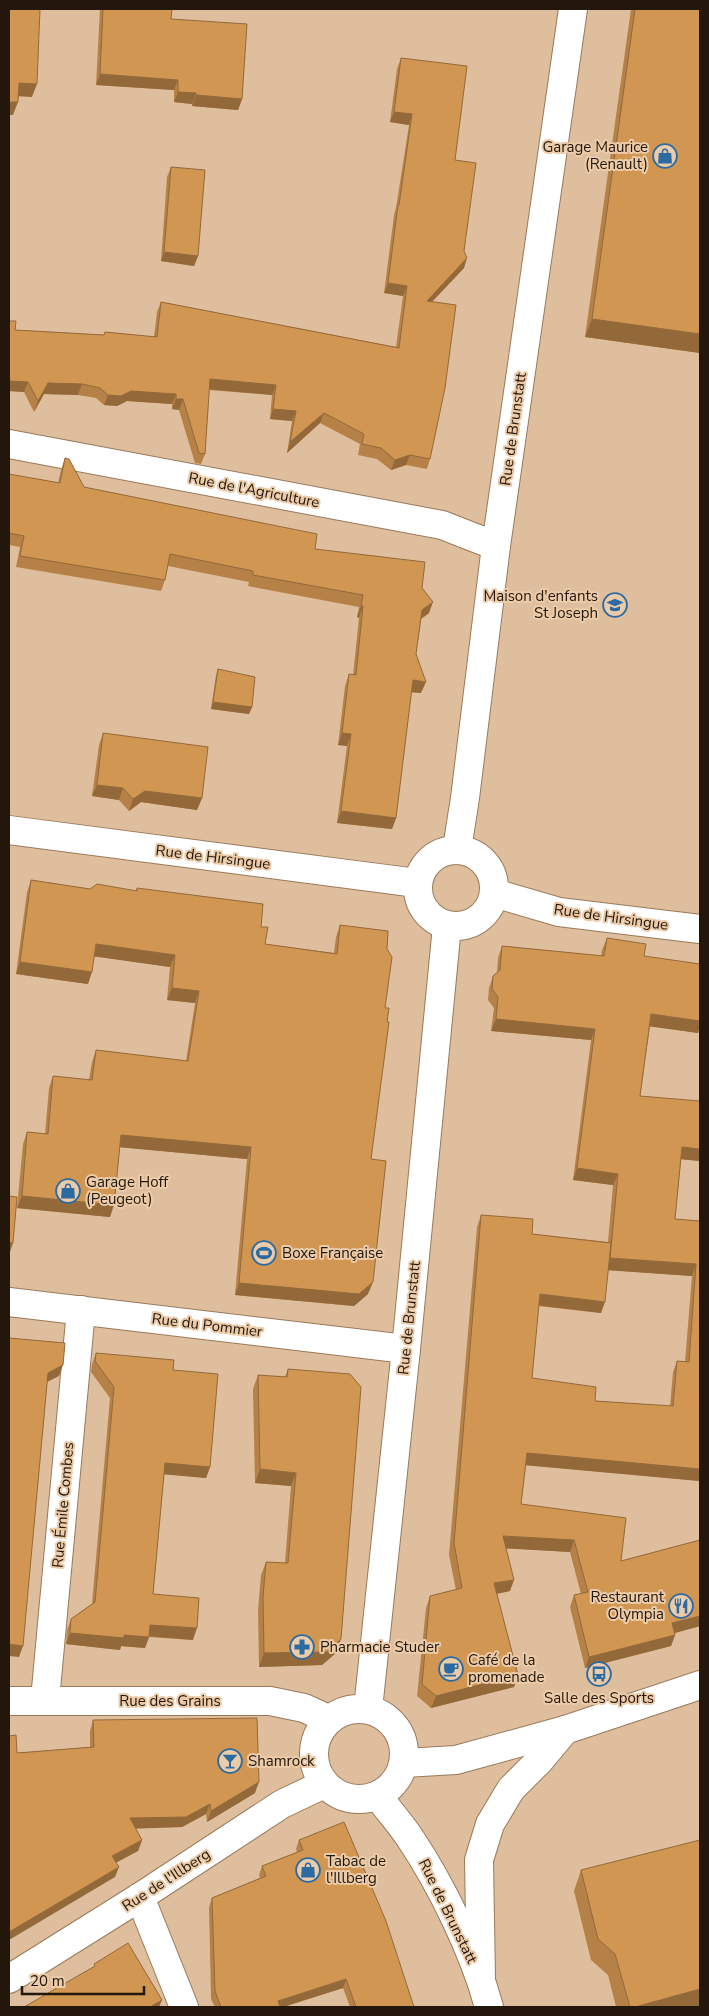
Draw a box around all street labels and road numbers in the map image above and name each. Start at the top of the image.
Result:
street label: Rue de Brunstatt [495,370,531,487]
street label: Rue de l'Agriculture [187,467,321,513]
street label: Rue de Hirsingue [154,840,272,874]
street label: Rue de Hirsingue [552,899,670,935]
street label: Rue de Brunstatt [393,1260,425,1376]
street label: Rue du Pommier [151,1308,264,1342]
street label: Rue Émile Combes [48,1441,78,1569]
street label: Rue des Grains [119,1691,221,1711]
street label: Rue de l'Illberg [118,1844,214,1916]
street label: Rue de Brunstatt [414,1855,482,1967]

